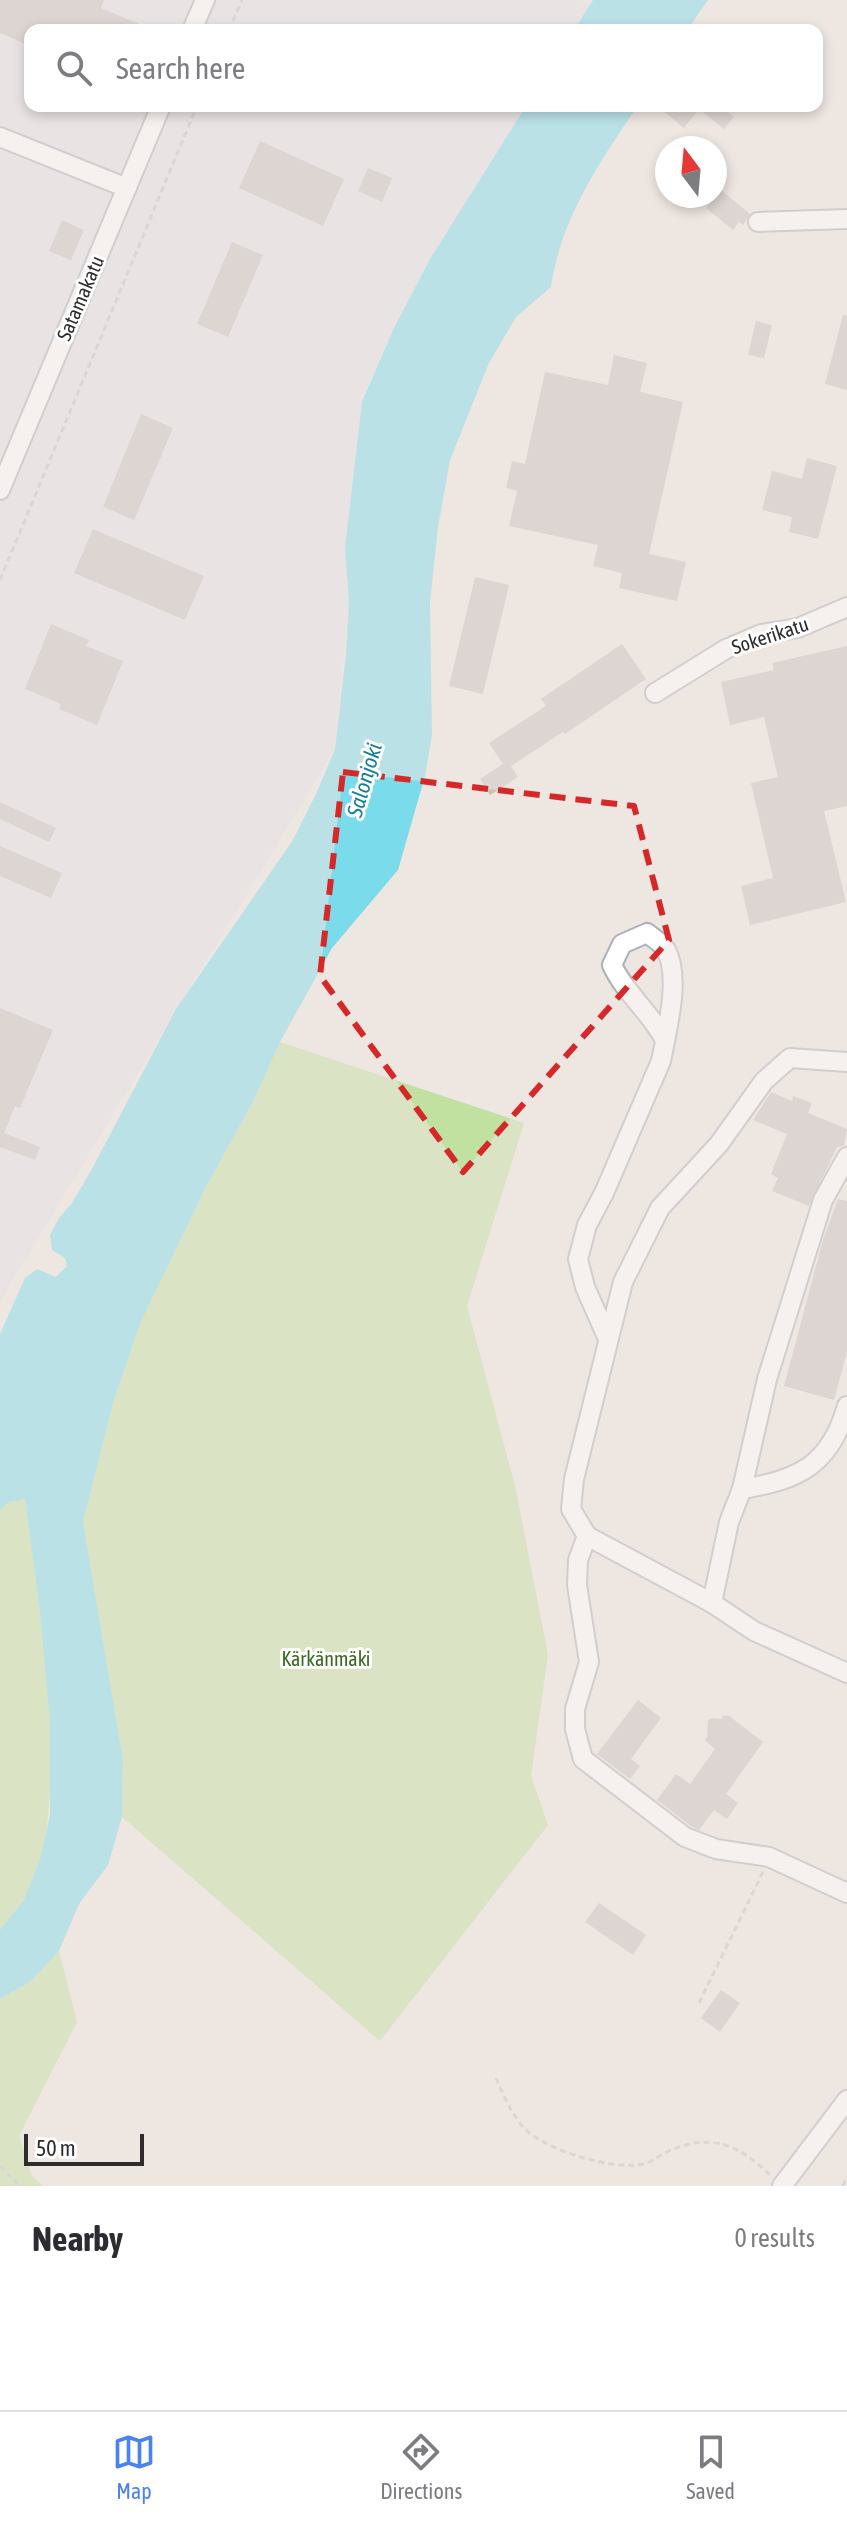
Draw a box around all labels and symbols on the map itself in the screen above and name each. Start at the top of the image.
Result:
north arrow [655,136,727,208]
street label: Satamakatu [52,252,108,344]
street label: Sokerikatu [729,612,811,658]
water label: Salonjoki [341,740,387,821]
park label: Kärkänmäki [282,1647,370,1670]
scale bar [24,2130,144,2166]

